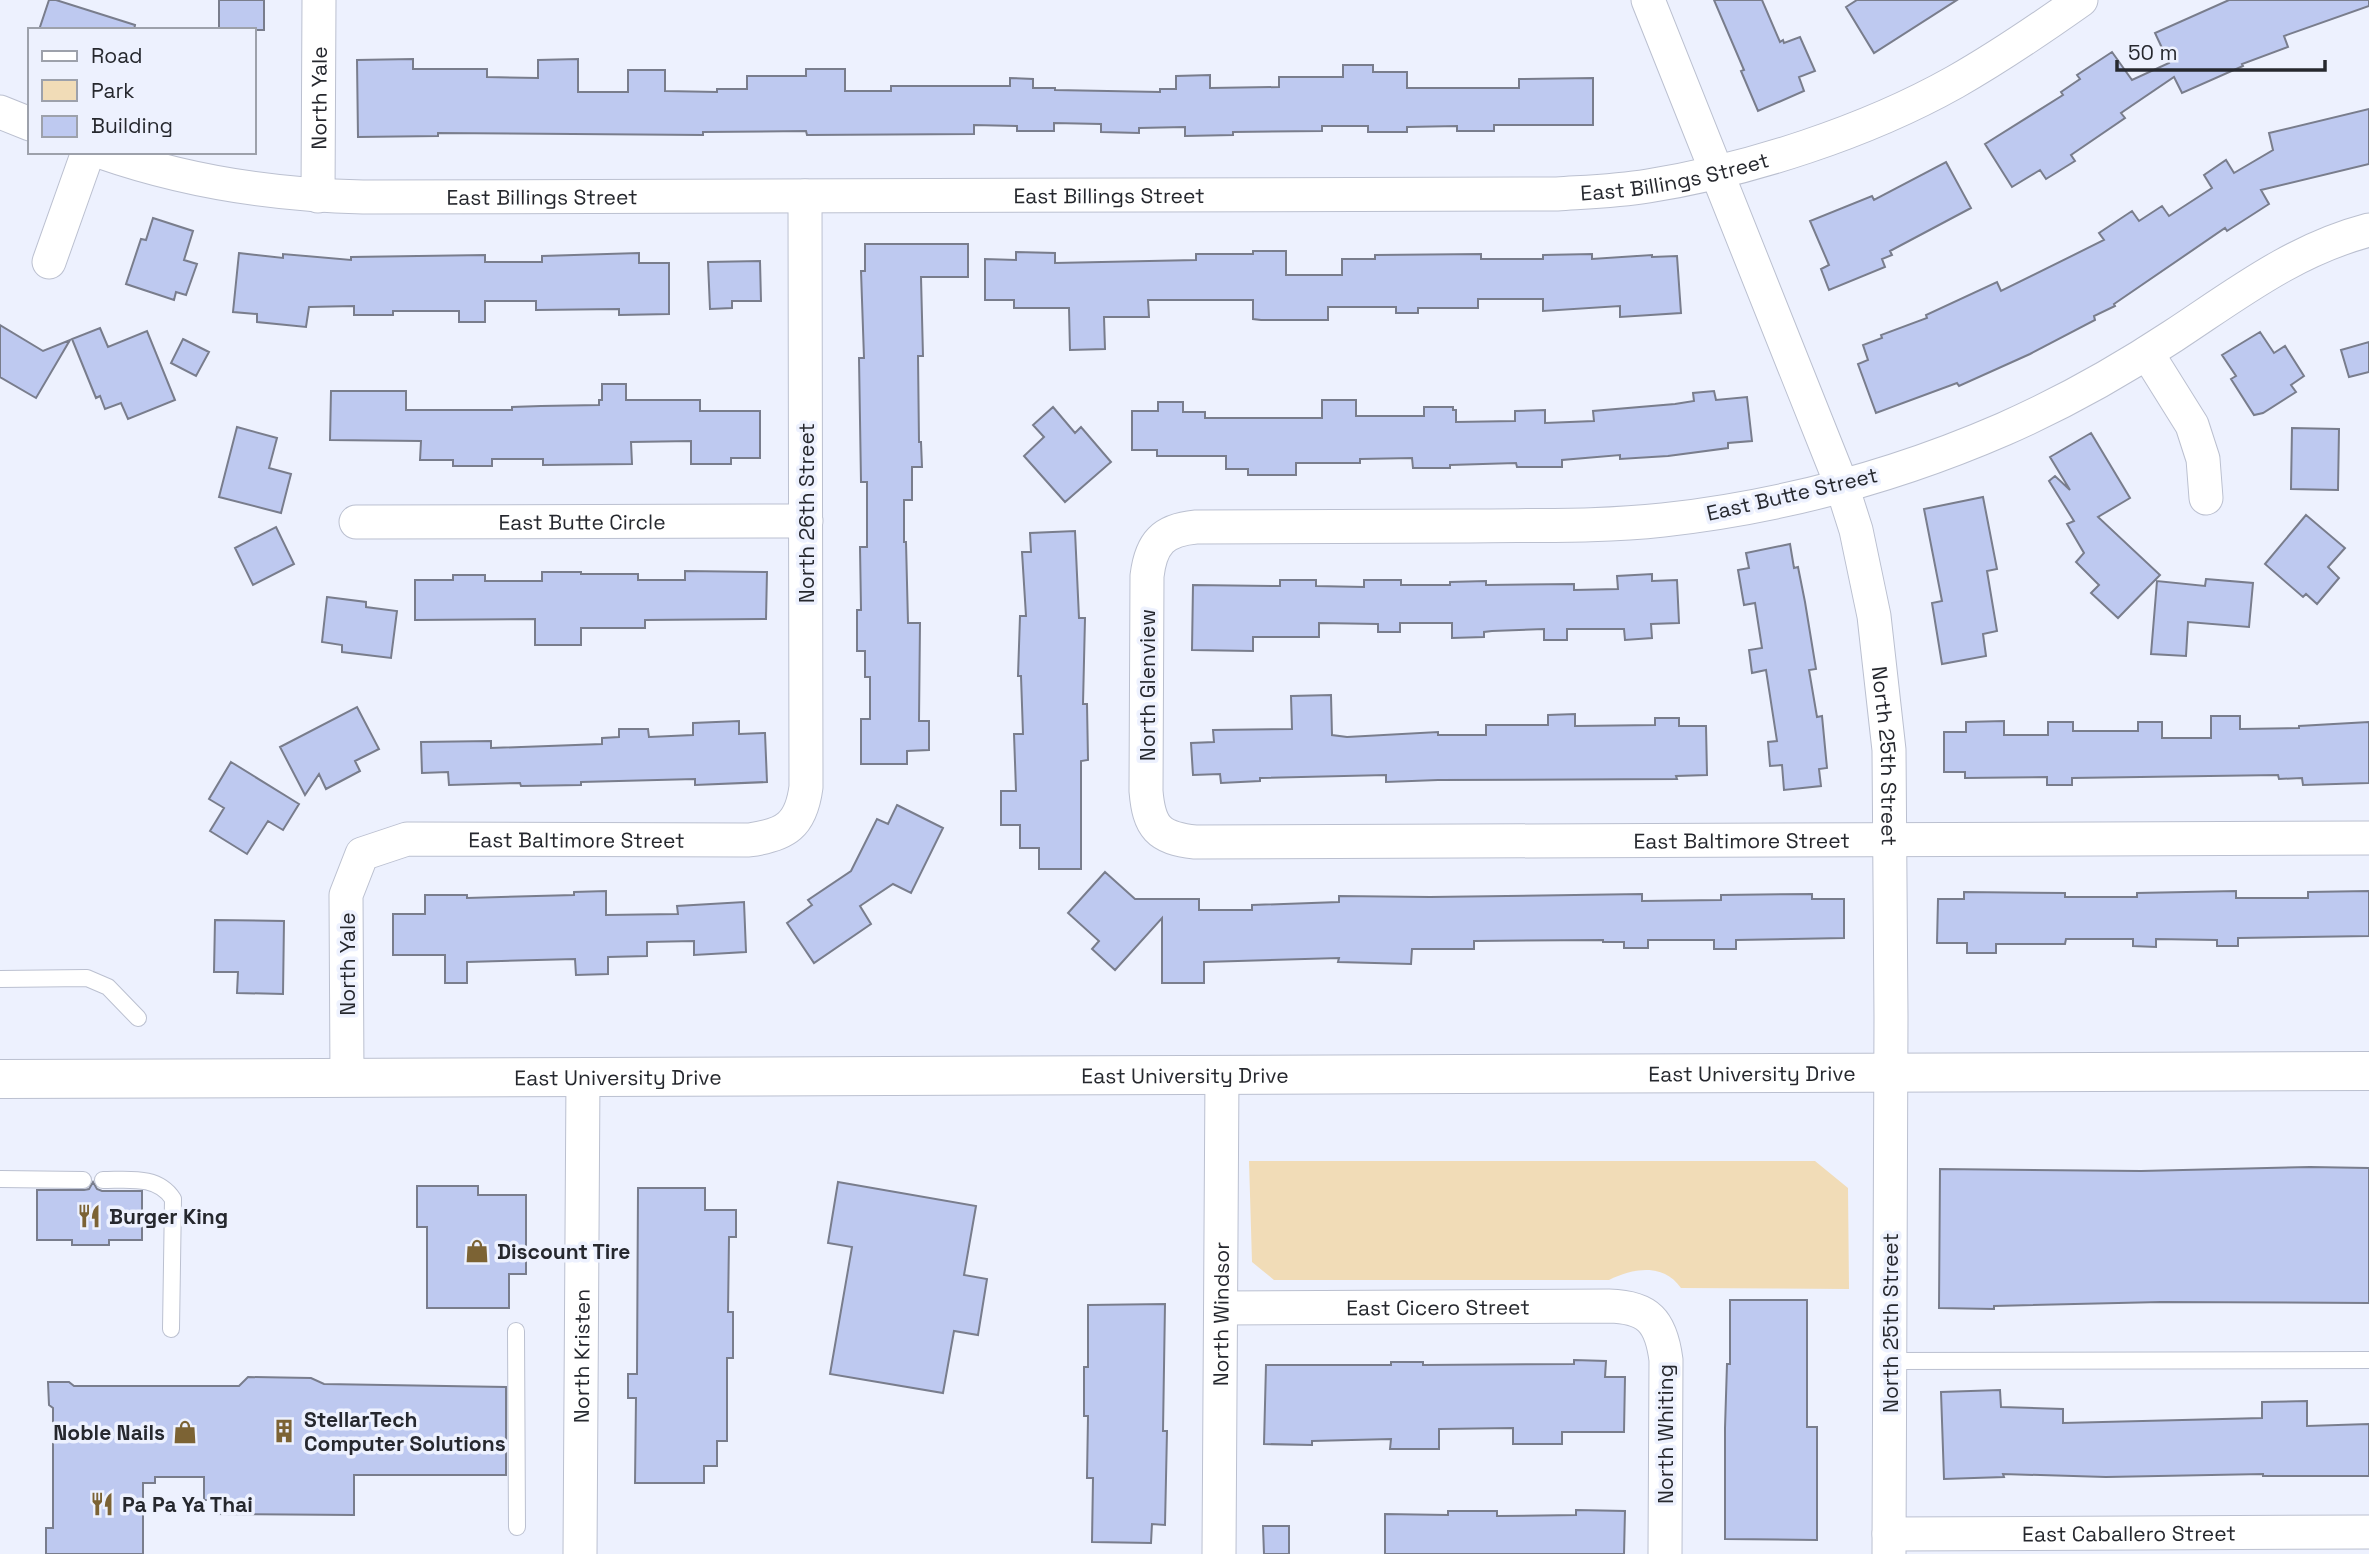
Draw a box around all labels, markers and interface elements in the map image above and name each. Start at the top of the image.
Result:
legend [28,28,256,154]
scale bar [2117,28,2325,72]
text: 50 m [2128,39,2178,66]
text: Road [91,42,143,69]
street label: North Yale [305,46,332,150]
text: Park [91,77,135,104]
text: Building [91,112,173,139]
street label: East Billings Street [1579,146,1772,206]
street label: East Billings Street [1013,181,1205,209]
street label: East Billings Street [446,183,638,210]
street label: North 26th Street [793,423,820,603]
street label: East Butte Street [1704,461,1880,527]
street label: East Butte Circle [498,508,666,535]
street label: North Glenview [1134,609,1161,761]
street label: North 25th Street [1866,665,1903,846]
street label: East Baltimore Street [468,826,685,853]
street label: East Baltimore Street [1633,826,1850,854]
street label: North Yale [334,912,361,1016]
street label: East University Drive [1648,1059,1856,1087]
street label: East University Drive [1081,1061,1289,1089]
street label: East University Drive [514,1063,722,1091]
restaurant icon: Burger King [75,1202,103,1230]
place label: Burger King [109,1203,228,1230]
street label: North 25th Street [1877,1233,1904,1413]
shop icon: Discount Tire [463,1237,491,1265]
place label: Discount Tire [497,1238,630,1265]
street label: North Windsor [1207,1242,1234,1386]
street label: North Kristen [567,1289,595,1423]
street label: East Cicero Street [1346,1293,1530,1321]
street label: North Whiting [1652,1364,1679,1504]
place label: StellarTech Computer Solutions [304,1406,506,1457]
building icon: StellarTech Computer Solutions [270,1417,298,1445]
shop icon: Noble Nails [171,1418,199,1446]
place label: Noble Nails [53,1419,165,1446]
restaurant icon: Pa Pa Ya Thai [88,1490,116,1518]
place label: Pa Pa Ya Thai [122,1491,253,1518]
street label: East Caballero Street [2022,1519,2236,1547]

